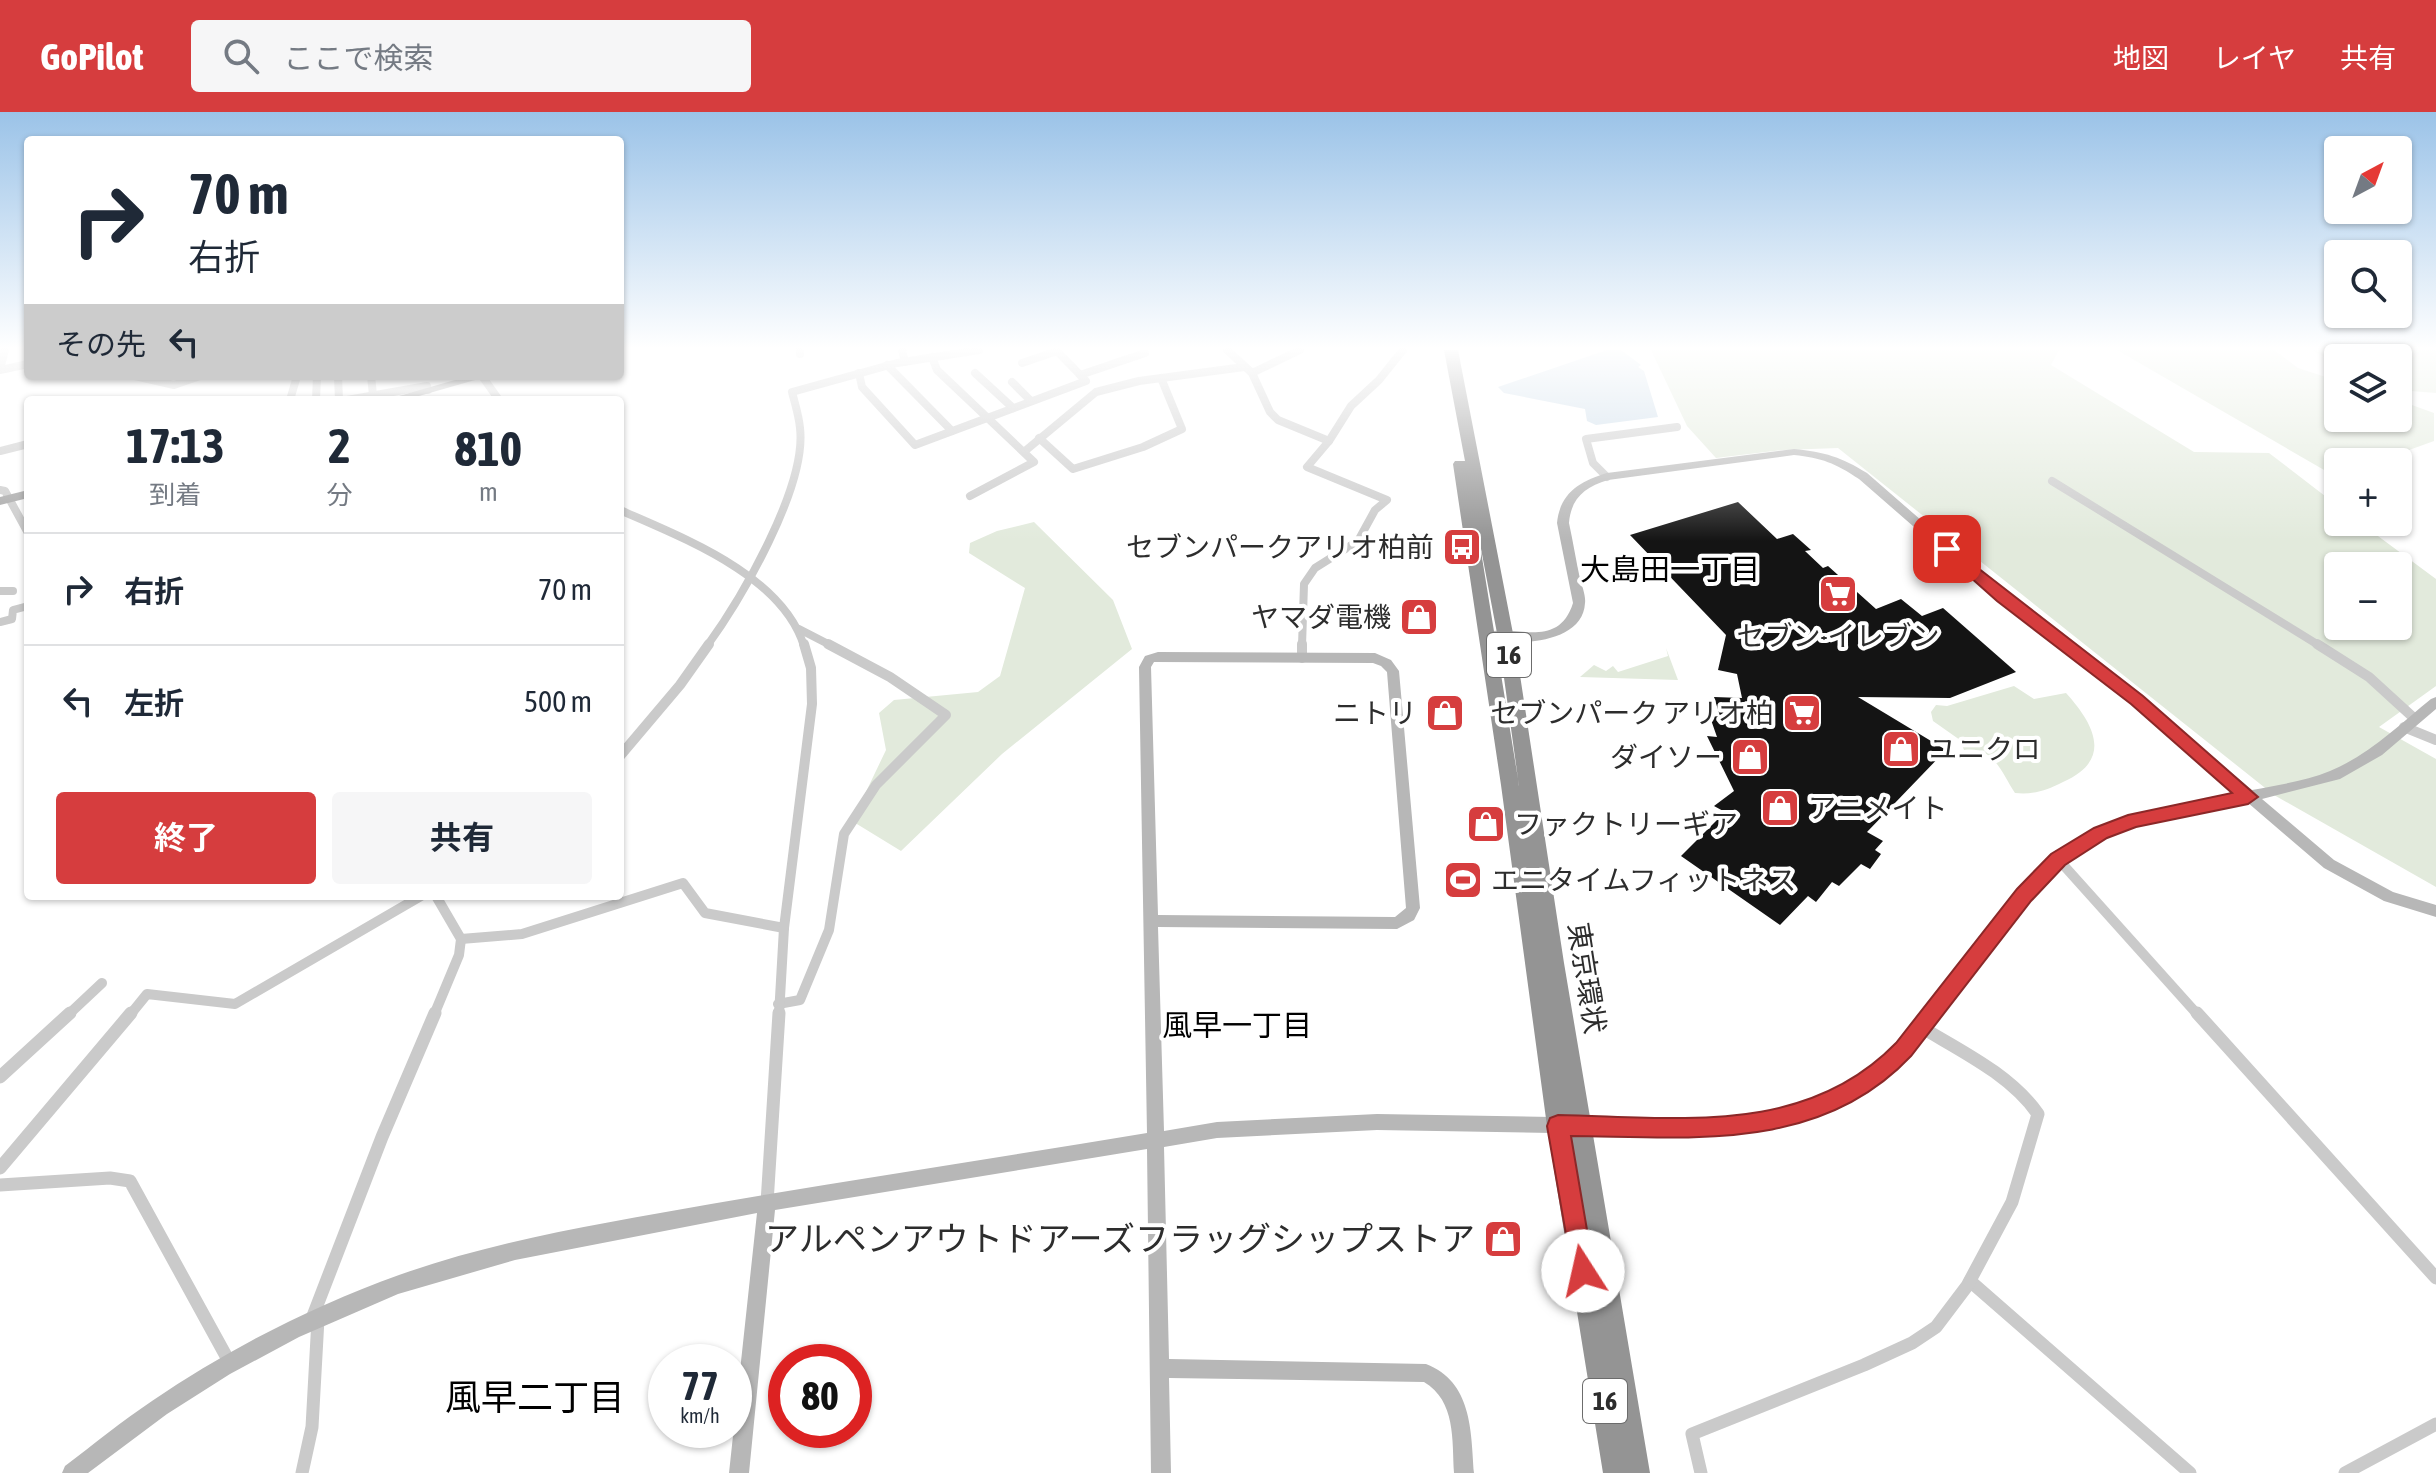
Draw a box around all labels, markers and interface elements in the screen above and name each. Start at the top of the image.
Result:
search box [191,20,751,92]
icon: search [219,34,263,78]
text: GoPilot [40,35,143,78]
text: ここで検索 [283,41,433,75]
text: 地図 [2113,42,2169,74]
text: レイヤ [2213,42,2296,74]
text: 共有 [2340,42,2396,74]
north arrow [2324,136,2412,224]
map controls [2324,136,2412,640]
text: 70 m [188,162,289,226]
icon: right [56,168,160,272]
text: 右折 [188,236,260,278]
button: search [2324,240,2412,328]
icon: left [162,320,206,364]
text: その先 [56,327,146,361]
button: layers [2324,344,2412,432]
text: 17:13 [126,418,225,473]
text: 2 [328,418,351,473]
text: 810 [454,421,522,476]
button: + [2324,448,2412,536]
text: m [479,477,498,507]
text: 到着 [149,480,201,510]
text: 分 [327,480,353,510]
pin [1913,515,1981,583]
bus stop icon: セブンパークアリオ柏前 [1441,526,1483,568]
icon: arrive [1925,527,1969,571]
place label: セブンパークアリオ柏前 [1126,531,1434,563]
district label: 大島田一丁目 [1580,552,1760,586]
button: − [2324,552,2412,640]
icon: right [56,567,100,611]
text: 70 m [538,572,592,606]
supermarket icon: セブン-イレブン [1817,573,1859,615]
text: 右折 [124,574,184,608]
shop icon: ヤマダ電機 [1398,596,1440,638]
place label: ヤマダ電機 [1251,601,1391,633]
place label: セブン-イレブン [1736,620,1940,652]
road number: 16 [1487,633,1531,677]
icon: left [56,679,100,723]
text: 500 m [524,684,592,718]
text: 左折 [124,686,184,720]
shop icon: ニトリ [1424,692,1466,734]
supermarket icon: セブンパーク アリオ柏 [1781,692,1823,734]
place label: ニトリ [1333,697,1417,729]
place label: セブンパーク アリオ柏 [1490,697,1774,729]
shop icon: ユニクロ [1880,728,1922,770]
place label: ユニクロ [1929,733,2041,765]
shop icon: ダイソー [1729,736,1771,778]
place label: ダイソー [1610,741,1722,773]
shop icon: アニメイト [1759,787,1801,829]
button: 終了 [56,792,316,884]
button: 共有 [332,792,592,884]
place label: アニメイト [1808,792,1947,824]
shop icon: ファクトリーギア [1465,803,1507,845]
place label: ファクトリーギア [1514,808,1738,840]
sports icon: エニタイムフィットネス [1442,859,1484,901]
place label: エニタイムフィットネス [1491,864,1796,896]
street label: 東京環状 [1562,920,1612,1036]
district label: 風早一丁目 [1162,1008,1312,1042]
shop icon: アルペンアウトドアーズフラッグシップストア [1482,1218,1524,1260]
place label: アルペンアウトドアーズフラッグシップストア [765,1219,1475,1258]
position arrow [1541,1229,1625,1313]
speed limit sign: 80 [768,1344,872,1448]
text: 77 [681,1363,719,1408]
district label: 風早二丁目 [445,1376,625,1418]
road number: 16 [1583,1379,1627,1423]
text: km/h [680,1404,720,1427]

